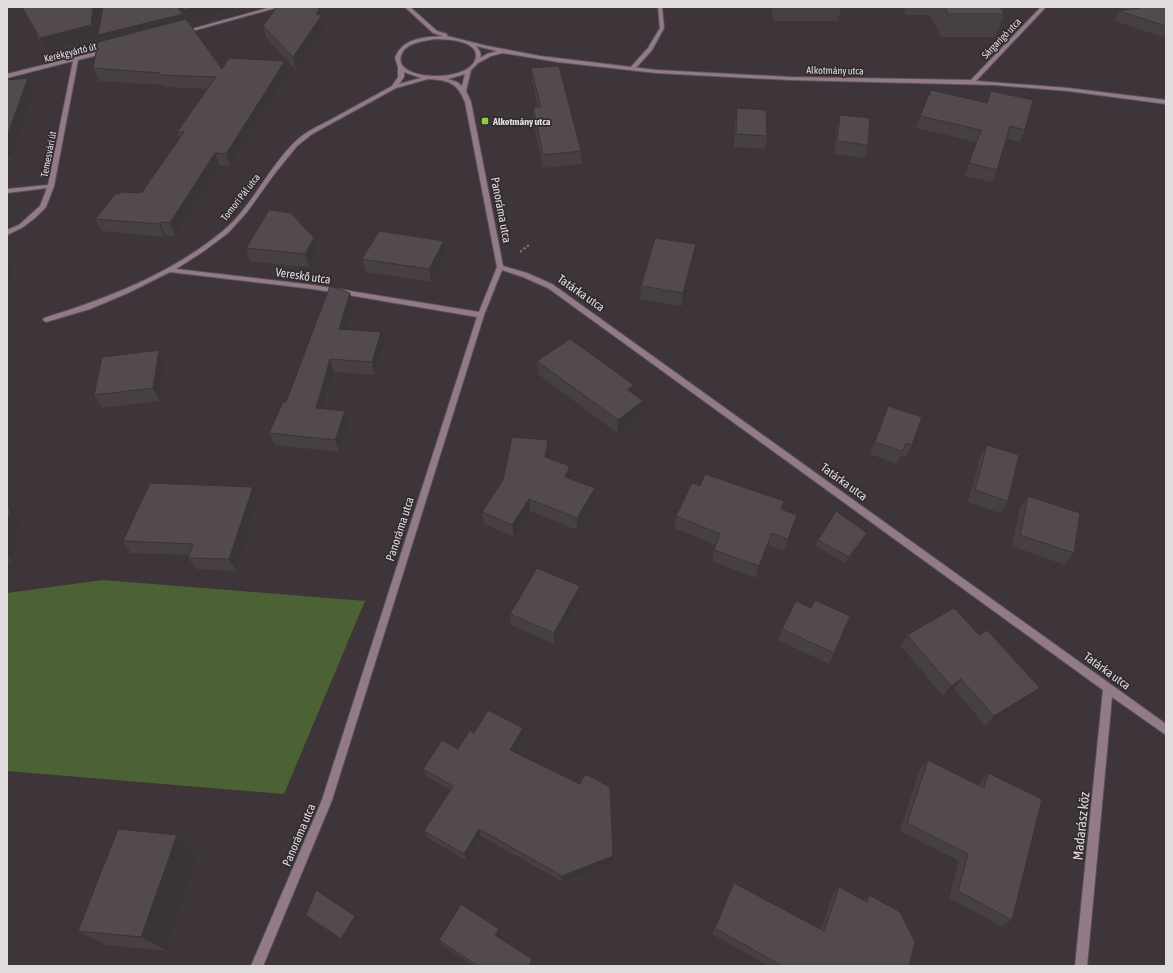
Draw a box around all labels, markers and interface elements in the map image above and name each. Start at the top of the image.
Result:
street label: Sárgarigó utca [979,16,1023,61]
street label: Kerékgyártó út [43,41,98,64]
street label: Alkotmány utca [806,64,864,77]
marker: Alkotmány utca [480,116,490,126]
place label: Alkotmány utca [492,116,551,127]
street label: Temesvári út [39,130,58,178]
street label: Tomori Pál utca [219,171,262,223]
street label: Panoráma utca [488,176,514,244]
street label: Vereskő utca [274,265,332,287]
street label: Tatárka utca [555,272,607,314]
street label: Tatárka utca [818,460,870,504]
street label: Panoráma utca [383,495,417,563]
street label: Tatárka utca [1081,649,1133,693]
street label: Madarász köz [1069,791,1093,861]
street label: Panoráma utca [280,802,318,868]

